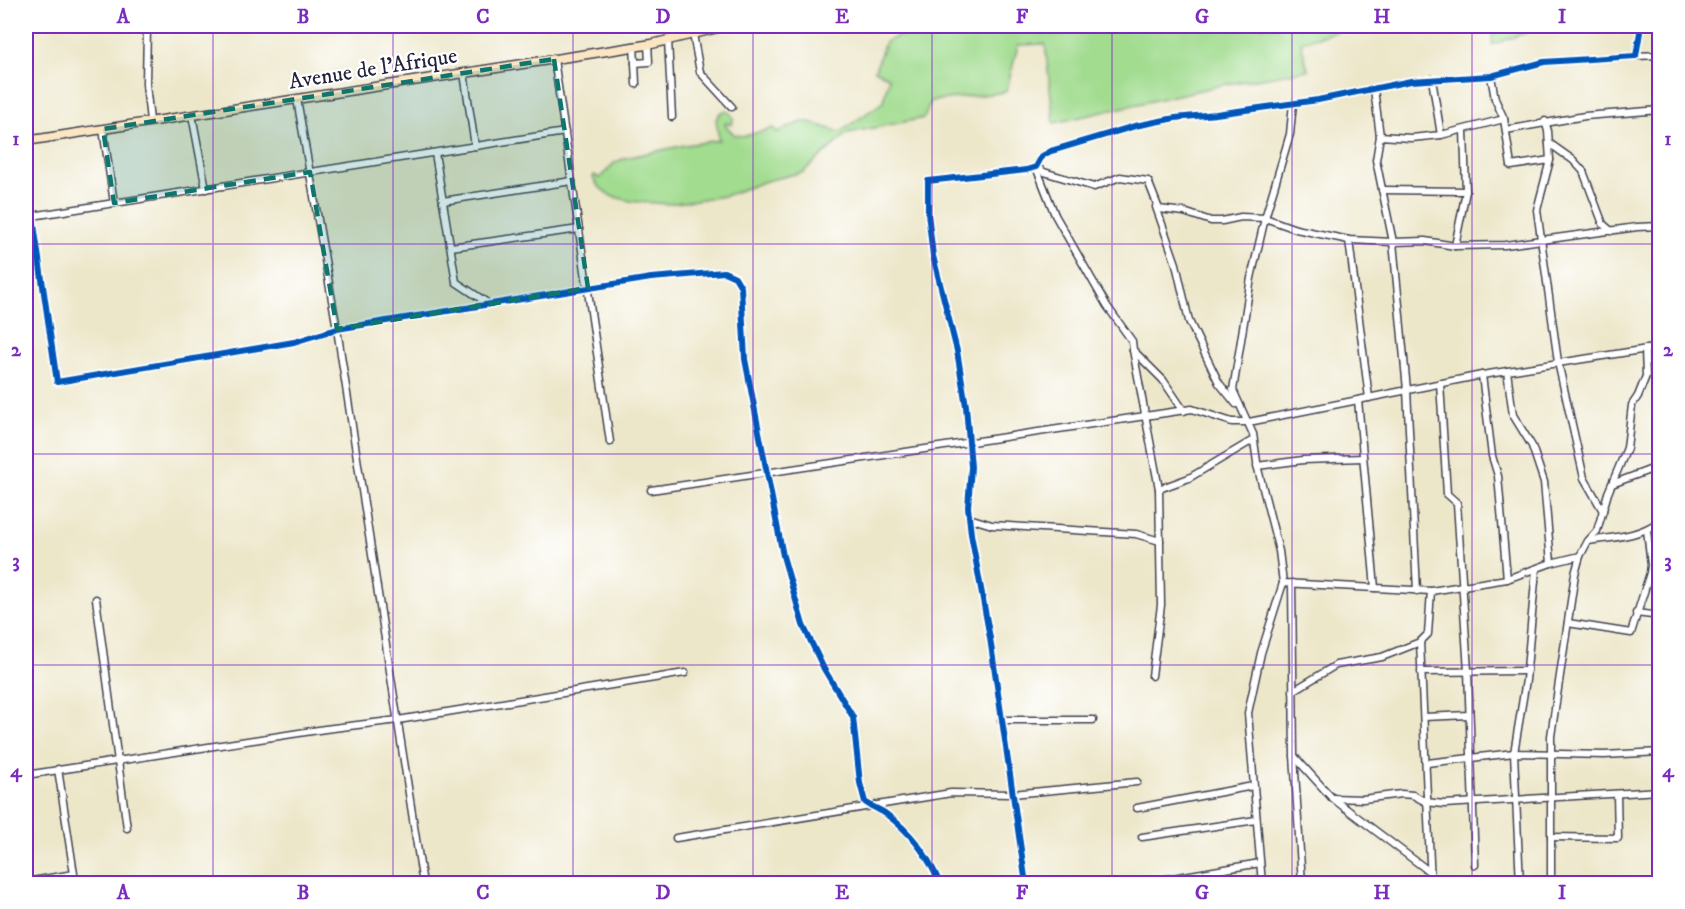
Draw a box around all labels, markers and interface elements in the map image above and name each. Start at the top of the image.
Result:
text: A [116,5,131,30]
text: B [297,5,309,30]
text: C [476,5,490,30]
text: D [656,5,671,30]
text: E [835,5,849,30]
text: F [1016,5,1029,30]
text: G [1195,5,1209,30]
text: H [1374,5,1391,30]
text: I [1558,5,1566,30]
street label: Avenue de l'Afrique [287,42,459,96]
text: 1 [12,127,20,152]
text: 1 [1664,127,1672,152]
text: 2 [11,338,22,363]
text: 2 [1663,338,1674,363]
text: 3 [12,549,20,574]
text: 3 [1664,549,1672,574]
text: 4 [10,759,23,784]
text: 4 [1662,759,1675,784]
text: A [116,881,131,906]
text: B [297,881,309,906]
text: C [476,881,490,906]
text: D [656,881,671,906]
text: E [835,881,849,906]
text: F [1016,881,1029,906]
text: G [1195,881,1209,906]
text: H [1374,881,1391,906]
text: I [1558,881,1566,906]

